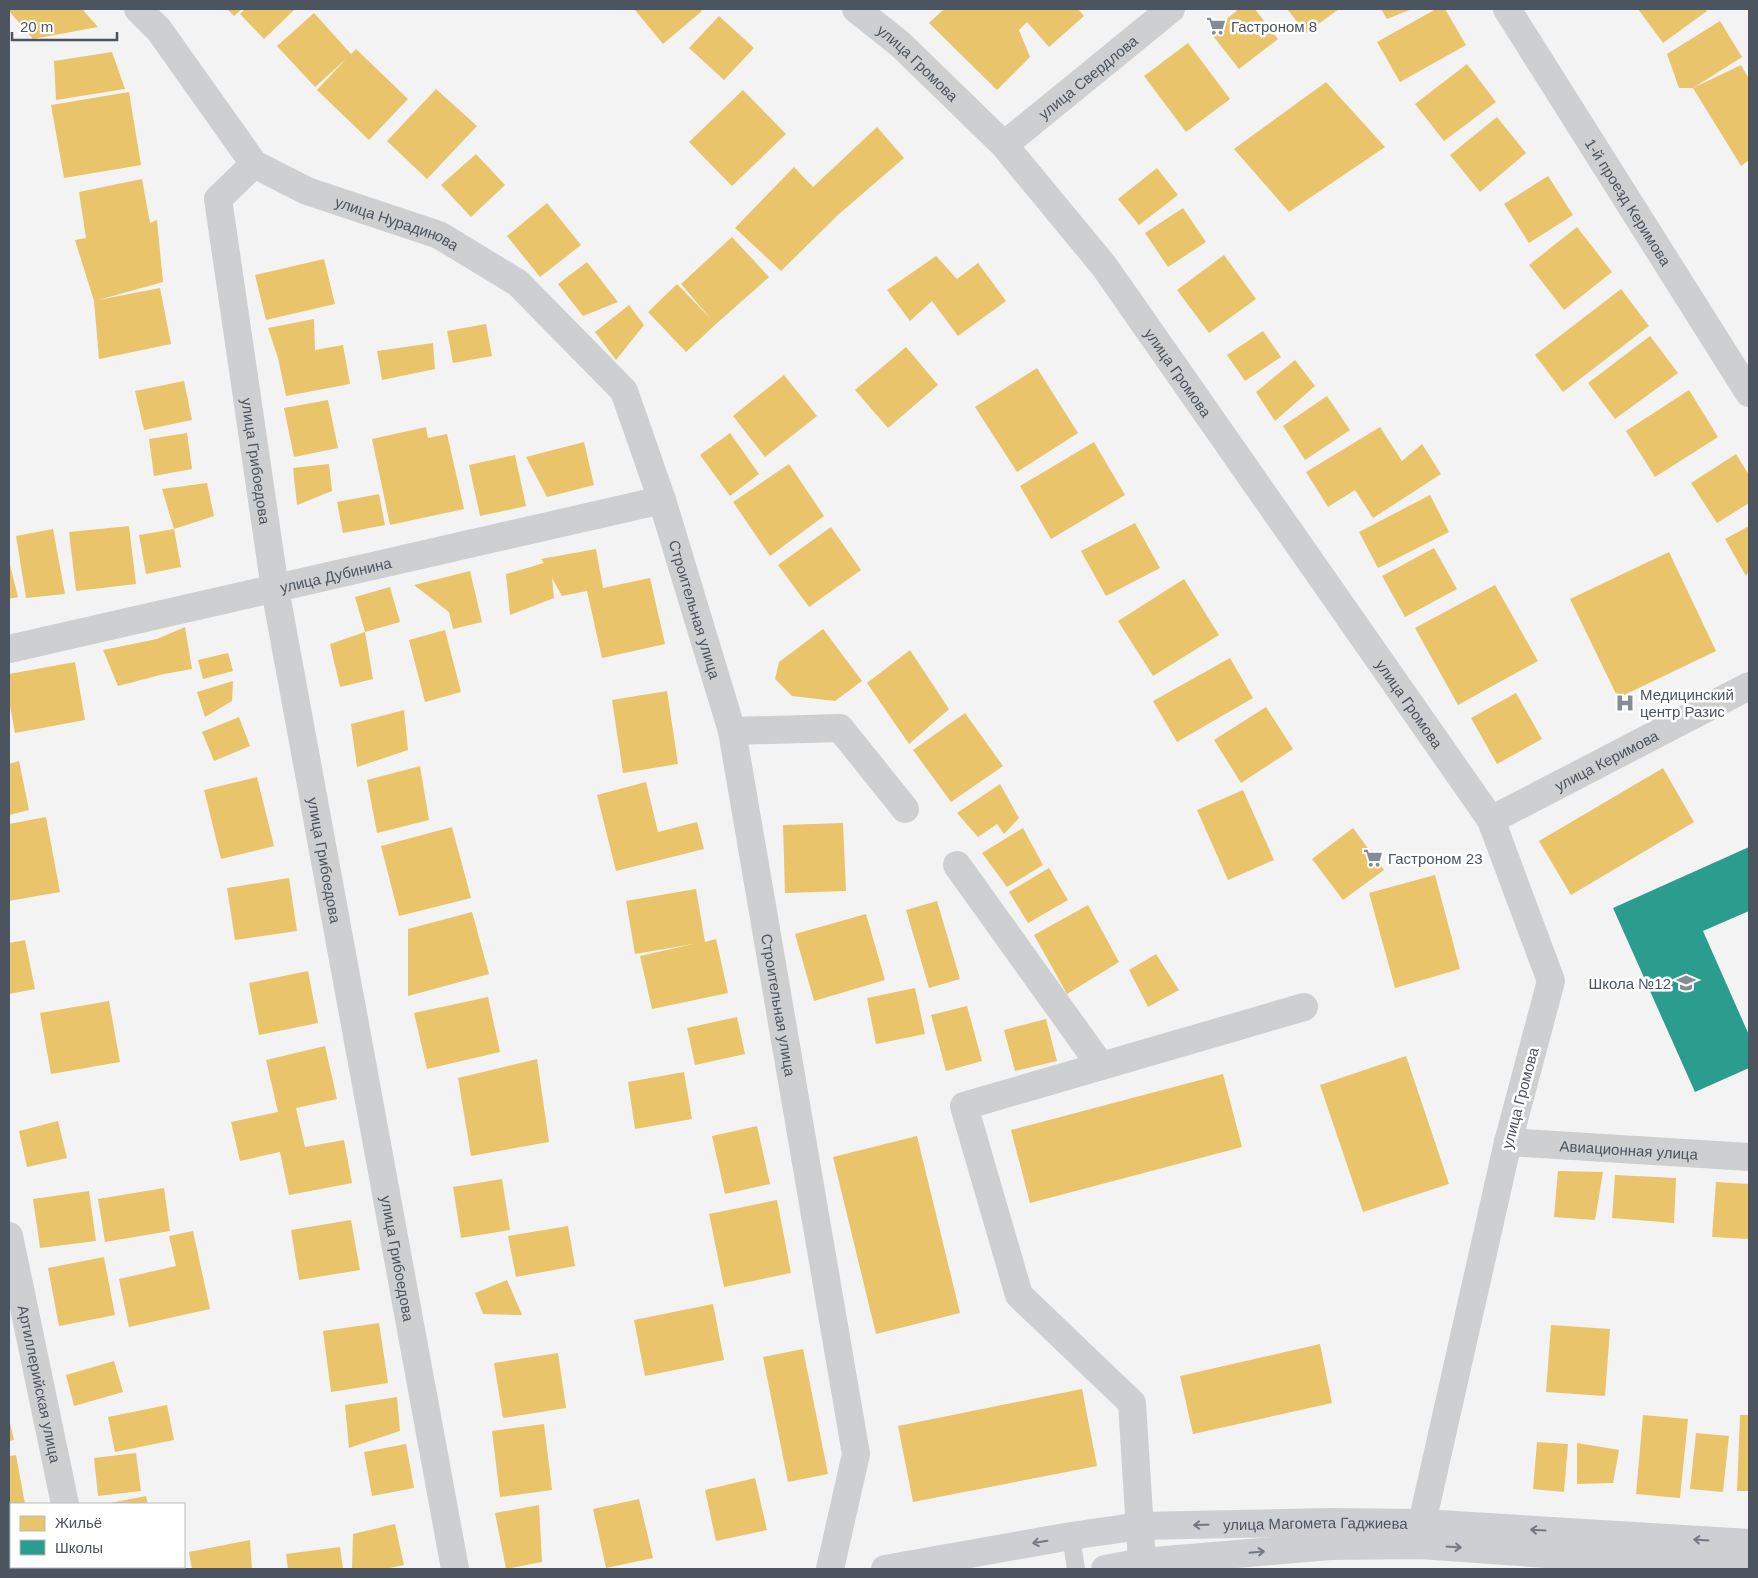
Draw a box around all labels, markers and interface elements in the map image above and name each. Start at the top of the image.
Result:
scale bar [12,10,118,42]
supermarket icon: Гастроном 8 [1205,15,1227,37]
text: 20 m [20,18,53,35]
place label: Гастроном 8 [1231,18,1317,35]
street label: улица Громова [874,21,962,105]
street label: улица Свердлова [1035,31,1141,122]
street label: 1-й проезд Керимова [1582,135,1675,269]
street label: улица Нурадинова [333,193,462,254]
street label: улица Громова [1142,325,1216,421]
street label: улица Грибоедова [239,397,274,526]
street label: Строительная улица [666,538,724,681]
street label: улица Дубинина [278,553,394,595]
street label: улица Громова [1373,656,1447,752]
place label: Медицинский центр Разис [1640,686,1734,720]
hospital icon: Медицинский центр Разис [1614,692,1636,714]
street label: улица Керимова [1552,726,1661,794]
street label: улица Грибоедова [305,796,345,925]
supermarket icon: Гастроном 23 [1362,847,1384,869]
place label: Гастроном 23 [1388,850,1482,867]
street label: Строительная улица [758,932,800,1078]
school or university icon: Школа №12 [1675,972,1697,994]
place label: Школа №12 [1588,975,1671,992]
street label: улица Громова [1498,1045,1542,1151]
street label: Авиационная улица [1559,1137,1699,1162]
street label: улица Грибоедова [378,1194,418,1323]
street label: Артиллерийская улица [15,1303,65,1465]
legend [10,1503,185,1568]
street label: улица Магомета Гаджиева [1223,1513,1408,1533]
text: Жильё [55,1514,102,1531]
one-way arrow [1193,1520,1210,1530]
one-way arrow [1531,1525,1547,1534]
one-way arrow [1693,1535,1709,1545]
one-way arrow [1032,1537,1048,1547]
text: Школы [55,1539,103,1556]
one-way arrow [1446,1543,1462,1552]
one-way arrow [1249,1547,1265,1557]

